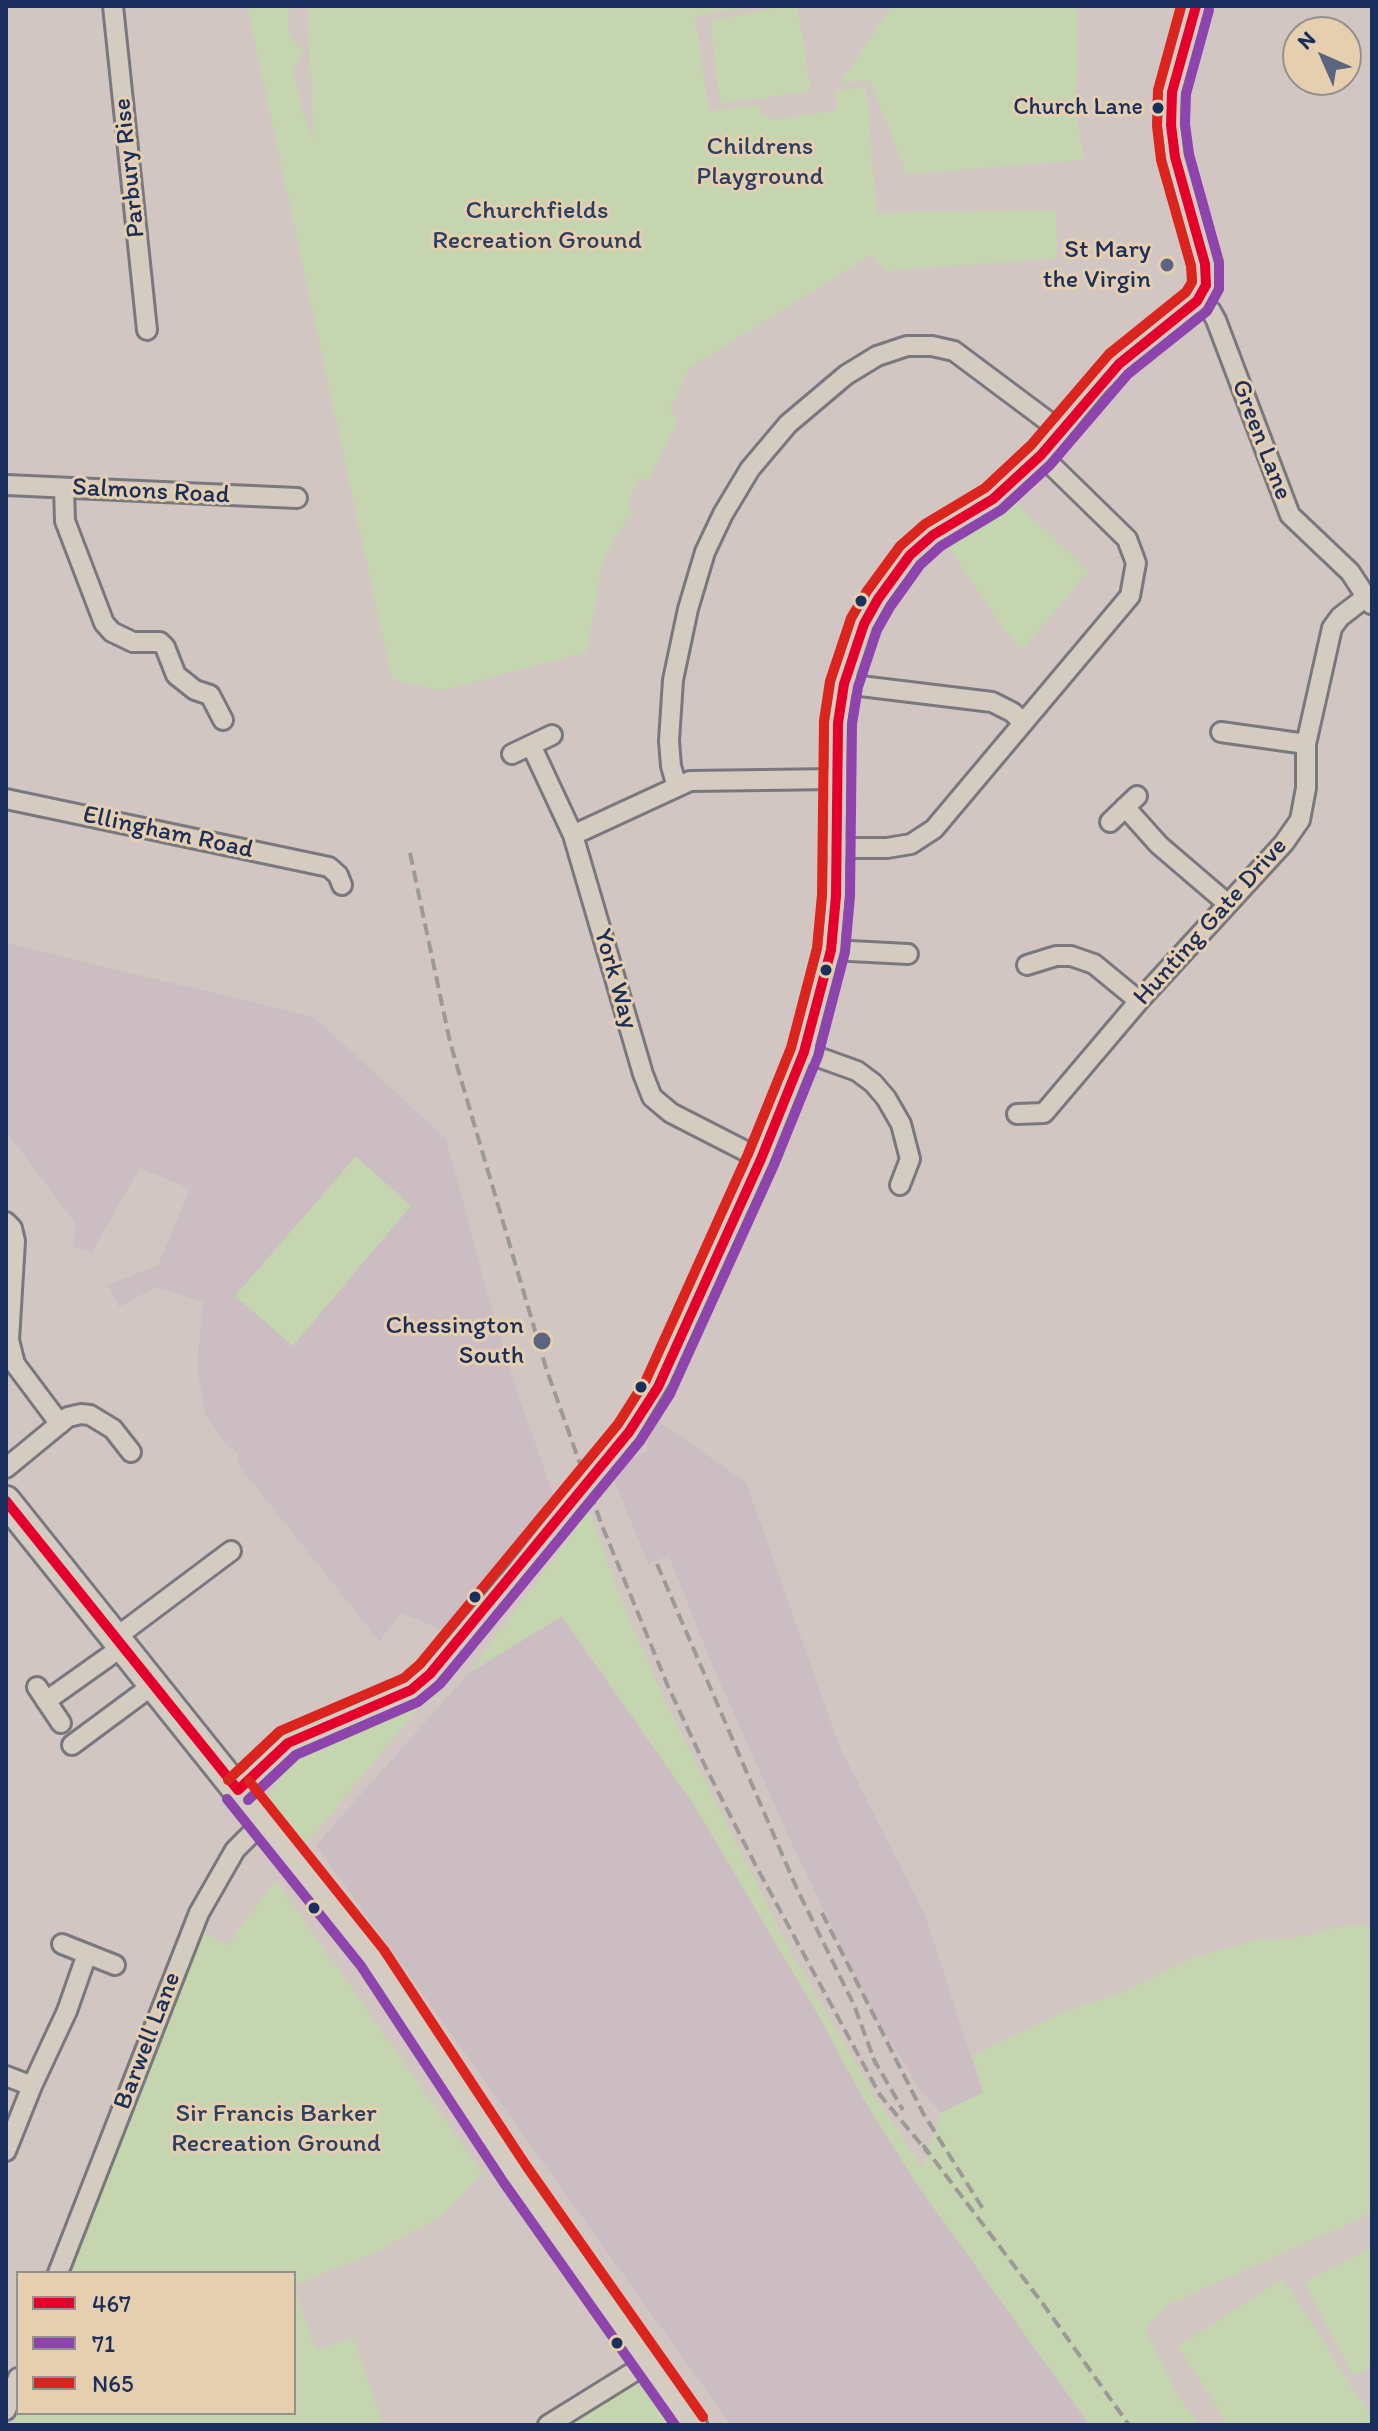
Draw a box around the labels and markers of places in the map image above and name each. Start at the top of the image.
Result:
place label: Church Lane [1013,94,1143,122]
marker: Church Lane [1150,100,1166,116]
place label: St Mary the Virgin [1043,234,1151,296]
marker: St Mary the Virgin [1158,256,1176,274]
unlabelled marker [853,593,869,609]
unlabelled marker [818,962,834,978]
place label: Chessington South [385,1310,524,1372]
marker: Chessington South [531,1330,553,1352]
unlabelled marker [633,1379,649,1395]
unlabelled marker [467,1589,483,1605]
unlabelled marker [306,1900,322,1916]
unlabelled marker [609,2335,625,2351]

